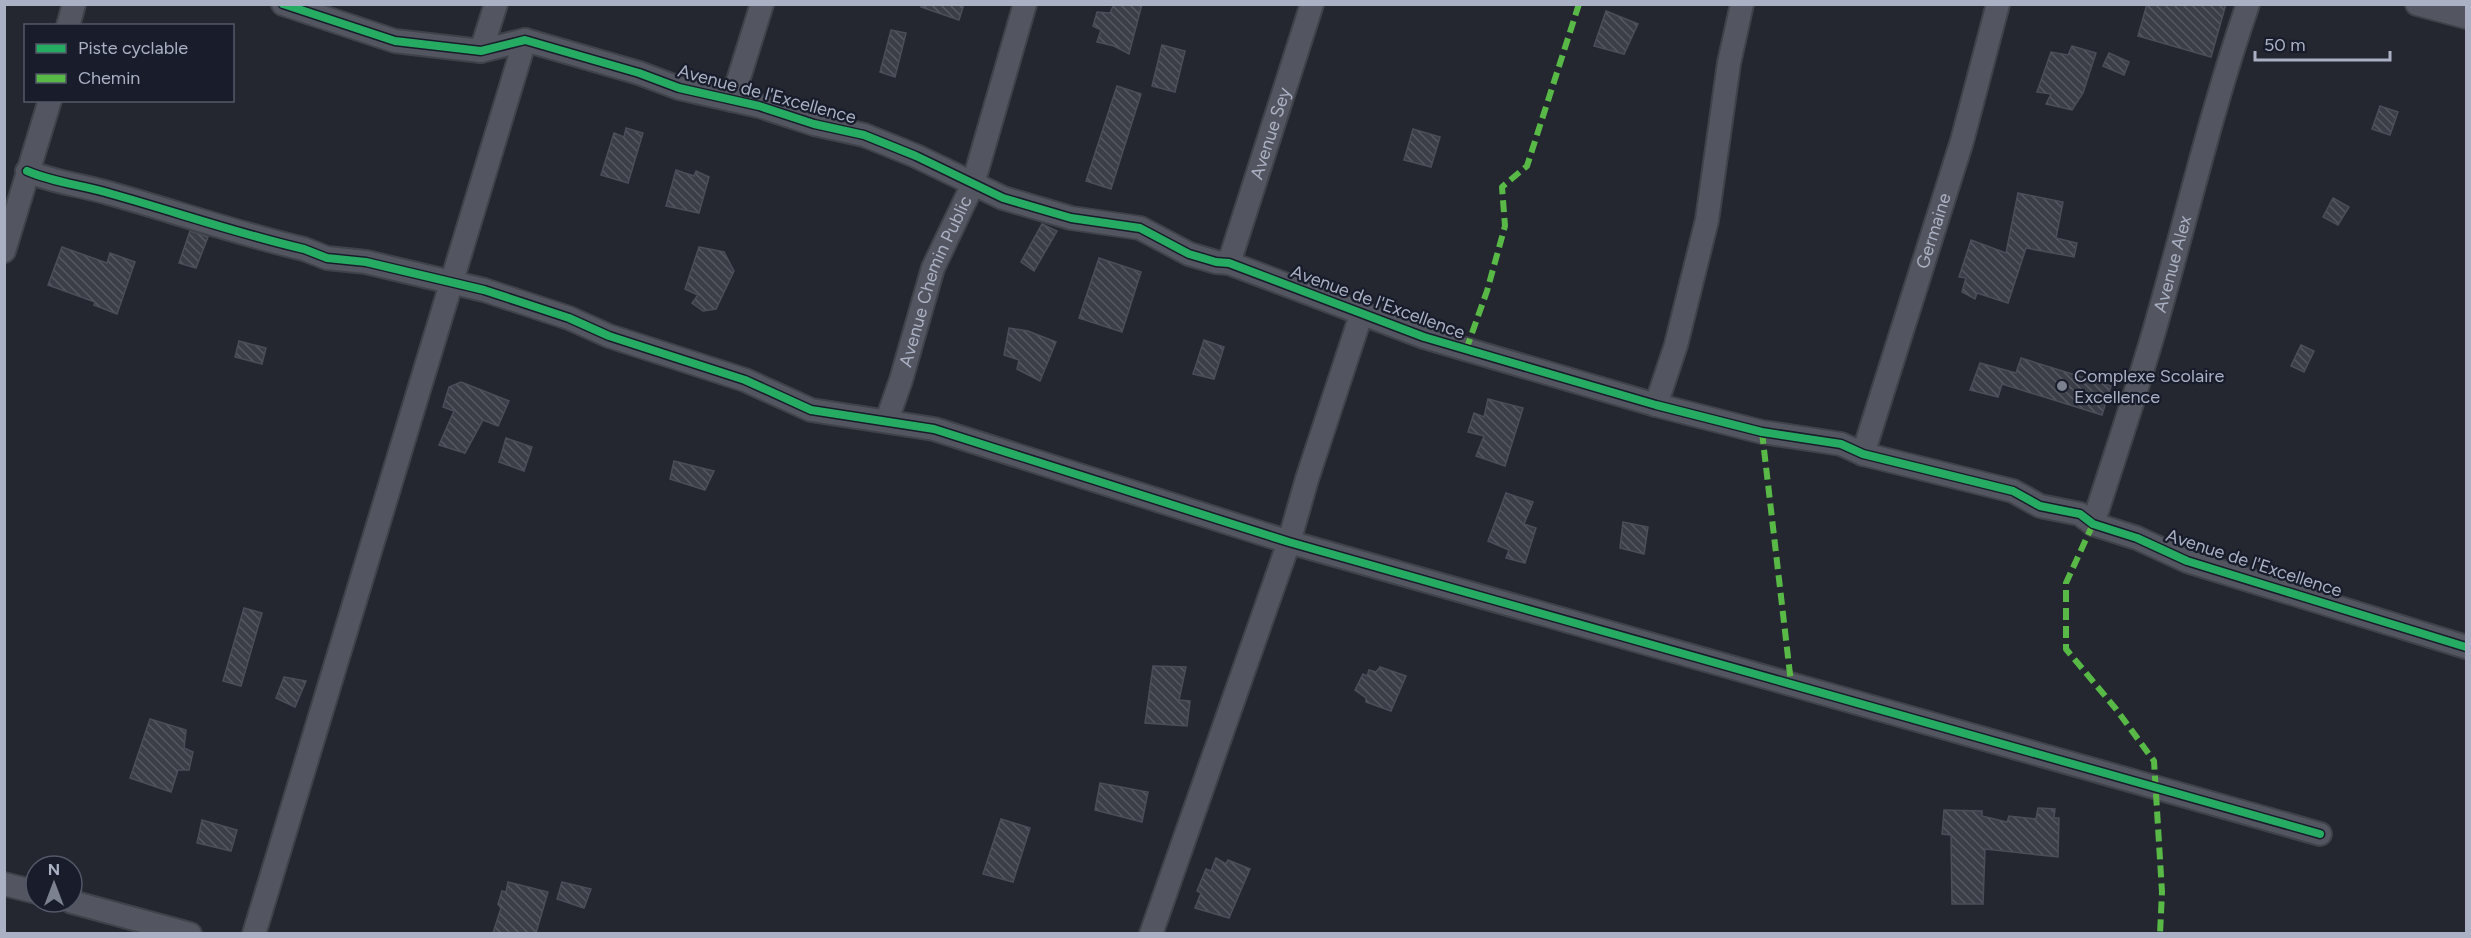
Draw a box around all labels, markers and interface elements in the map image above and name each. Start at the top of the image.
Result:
legend [24,24,234,102]
scale bar [2255,24,2390,62]
text: 50 m [2264,34,2306,56]
text: Piste cyclable [78,37,188,59]
street label: Avenue de l'Excellence [675,60,859,128]
text: Chemin [78,67,140,89]
street label: Avenue Sey [1245,84,1296,182]
street label: Germaine [1911,190,1956,271]
street label: Avenue Chemin Public [894,192,977,369]
street label: Avenue Alex [2149,213,2196,315]
street label: Avenue de l'Excellence [1288,260,1468,344]
place label: Complexe Scolaire Excellence [2074,365,2224,408]
marker: Complexe Scolaire Excellence [2055,379,2069,393]
street label: Avenue de l'Excellence [2163,524,2345,602]
north arrow [24,854,84,914]
text: N [48,860,60,879]

